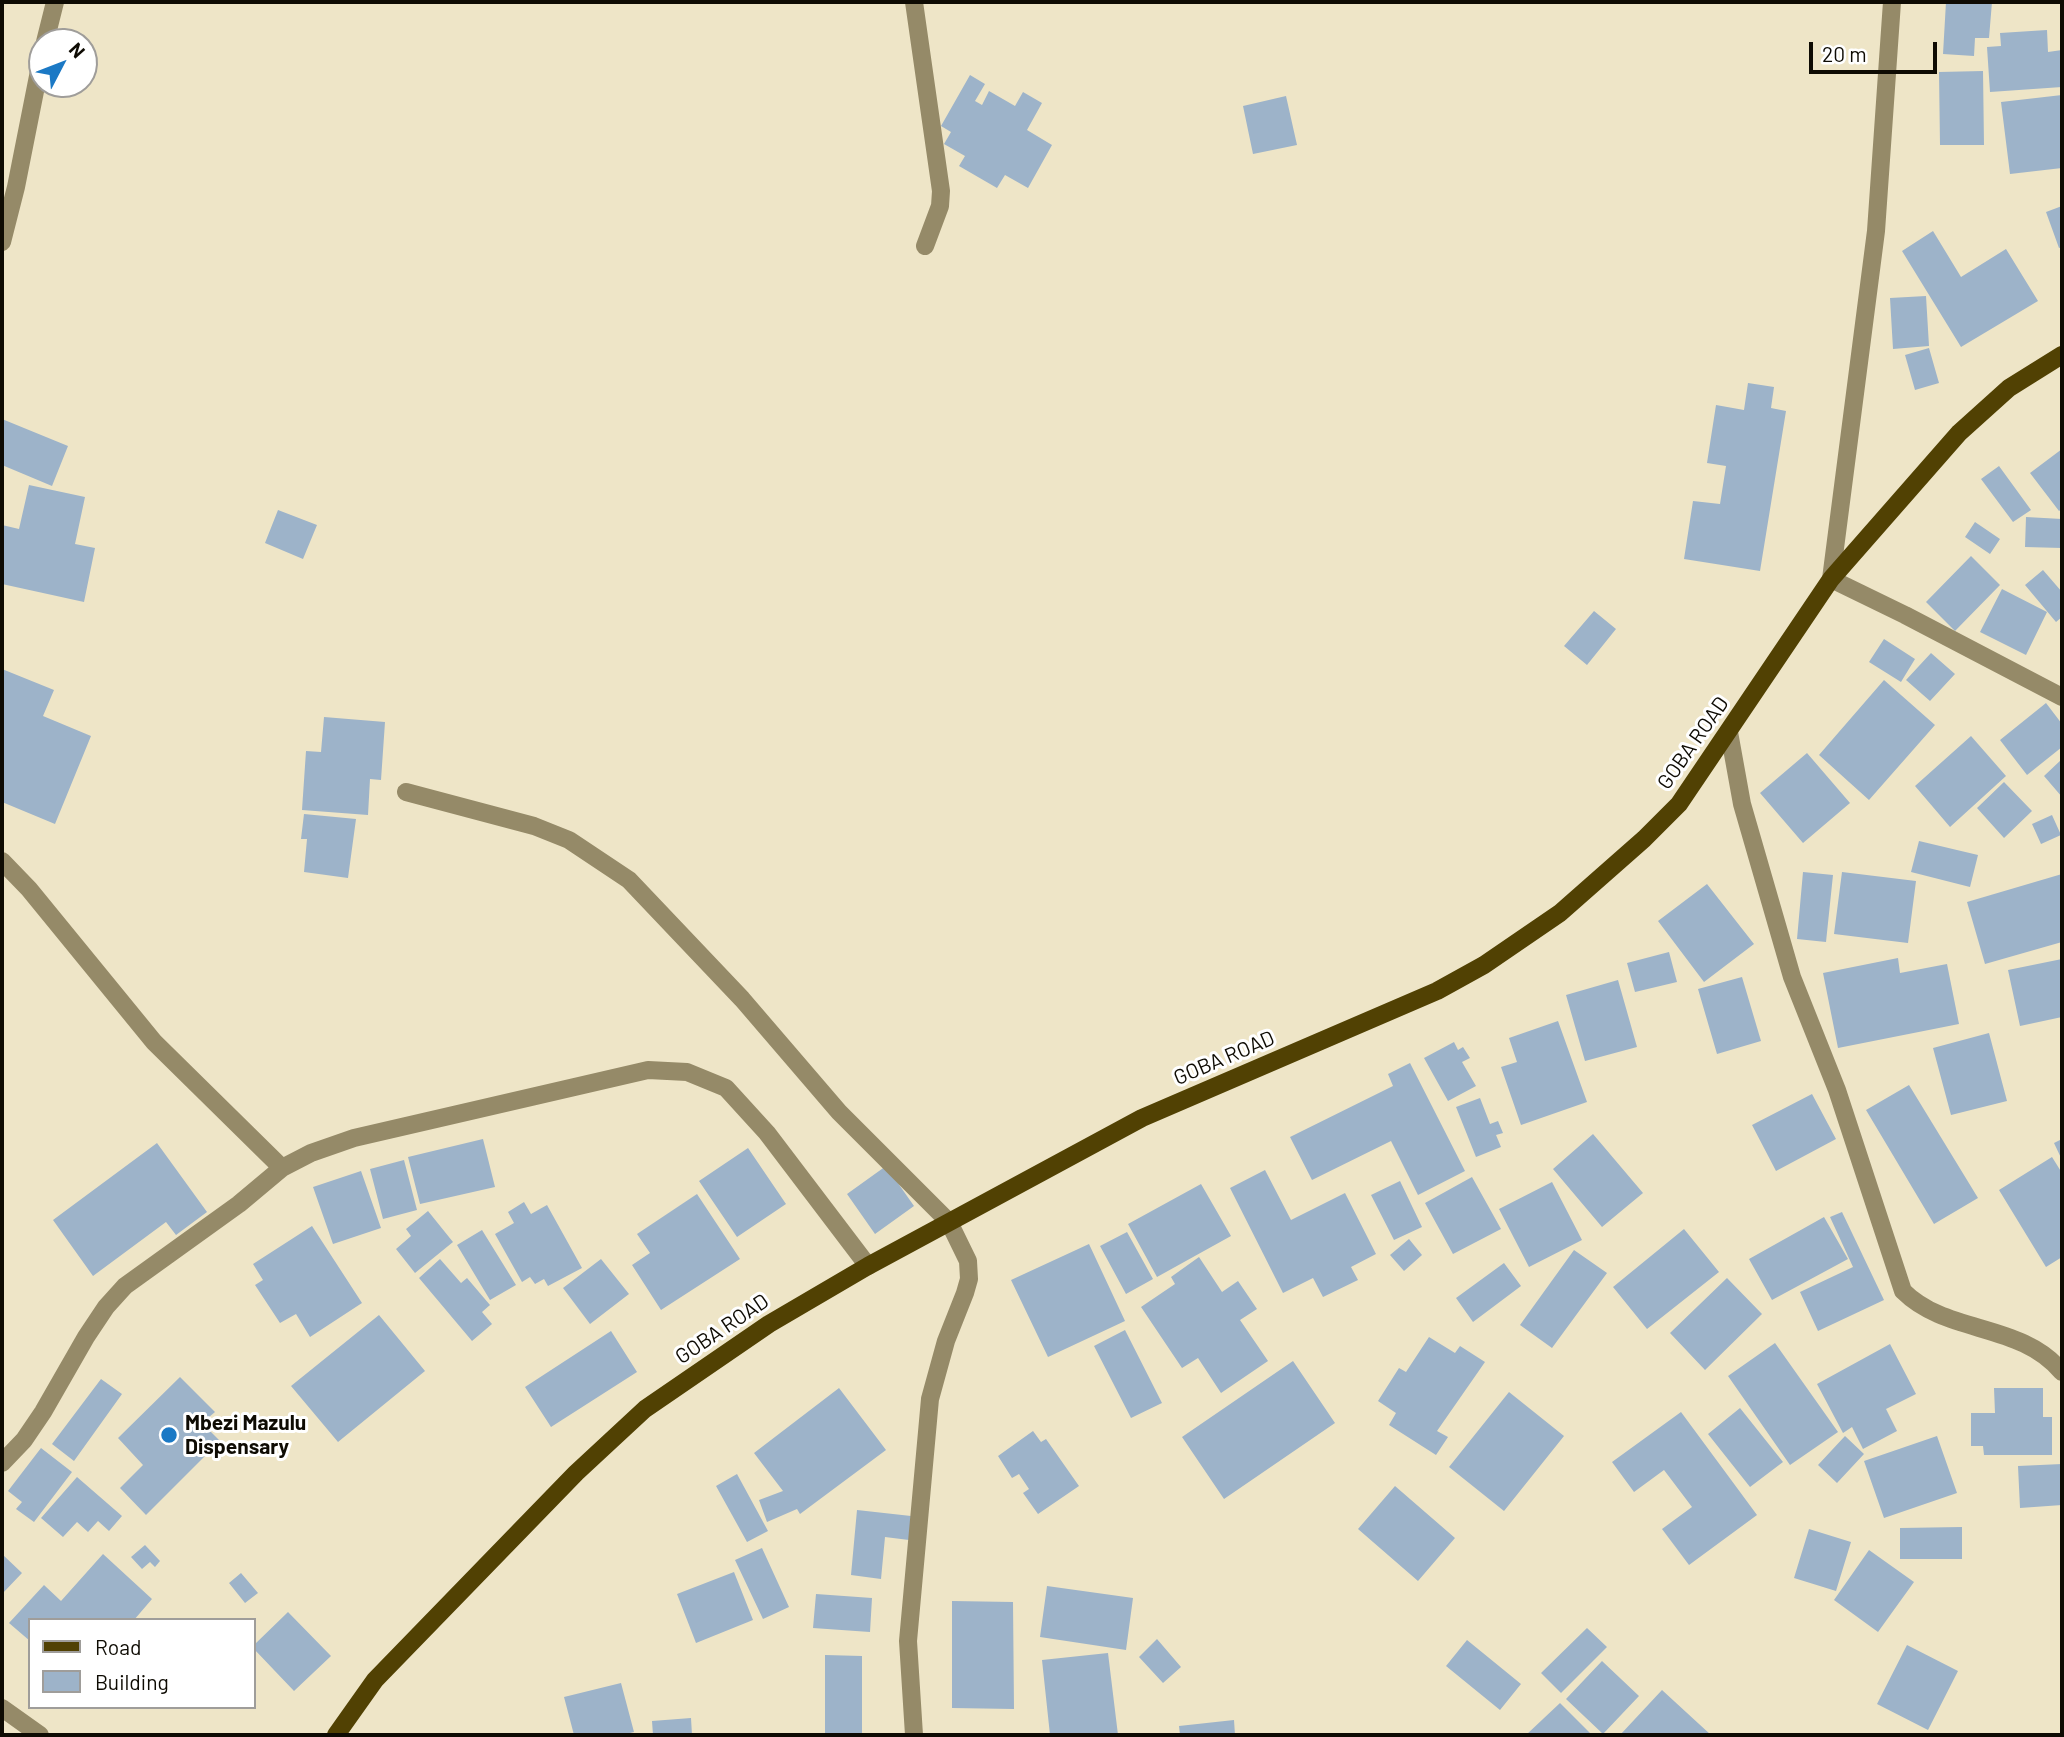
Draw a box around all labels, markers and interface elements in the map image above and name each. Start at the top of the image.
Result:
north arrow [28,28,98,98]
scale bar [1812,28,1940,72]
text: N [65,38,90,62]
text: 20 m [1822,41,1867,66]
street label: GOBA ROAD [1652,692,1734,794]
street label: GOBA ROAD [1170,1025,1278,1091]
street label: GOBA ROAD [671,1289,773,1369]
place label: Mbezi Mazulu Dispensary [185,1410,306,1460]
marker: Mbezi Mazulu Dispensary [159,1425,179,1445]
legend [28,1618,256,1709]
text: Road [95,1634,141,1659]
text: Building [95,1669,169,1694]

